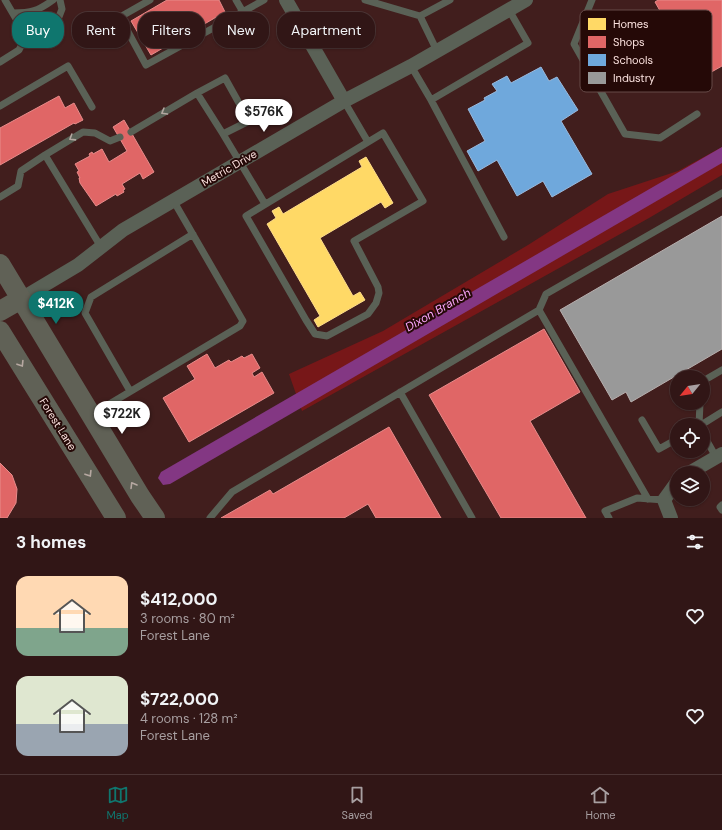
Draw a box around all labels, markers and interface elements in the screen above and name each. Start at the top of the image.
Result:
legend [580,10,712,92]
chip: Buy [12,12,64,48]
chip: Rent [72,12,130,48]
chip: Filters [138,12,205,48]
chip: New [213,12,269,48]
chip: Apartment [277,12,375,48]
text: Homes [613,17,649,31]
text: Shops [613,35,645,49]
text: Schools [613,53,653,67]
text: Industry [613,71,655,85]
pin: $576K [236,99,292,133]
text: $576K [244,103,284,120]
one-way arrow [161,108,168,115]
one-way arrow [69,134,76,141]
street label: Metric Drive [199,147,259,189]
water label: Dixon Branch [402,285,474,335]
pin: $412K [28,291,84,325]
text: $412K [37,295,75,312]
one-way arrow [16,360,23,367]
north arrow [670,370,710,410]
map controls [670,370,710,506]
street label: Forest Lane [36,395,80,453]
pin: $722K [94,401,150,435]
text: $722K [103,405,141,422]
button: locate [670,418,710,458]
button: layers [670,466,710,506]
one-way arrow [84,470,92,477]
one-way arrow [131,482,138,489]
text: 3 homes [16,531,86,553]
icon: filters [684,531,706,553]
text: $412,000 [140,588,217,610]
icon: home [48,592,96,640]
icon: heart [684,605,706,627]
text: 3 rooms · 80 m² [140,610,235,627]
text: Forest Lane [140,627,210,644]
text: $722,000 [140,688,219,710]
icon: home [48,692,96,740]
icon: heart [684,705,706,727]
text: 4 rooms · 128 m² [140,710,238,727]
text: Forest Lane [140,727,210,744]
tab: Map [106,784,129,822]
tab: Saved [342,784,372,822]
tab: Home [585,784,615,822]

